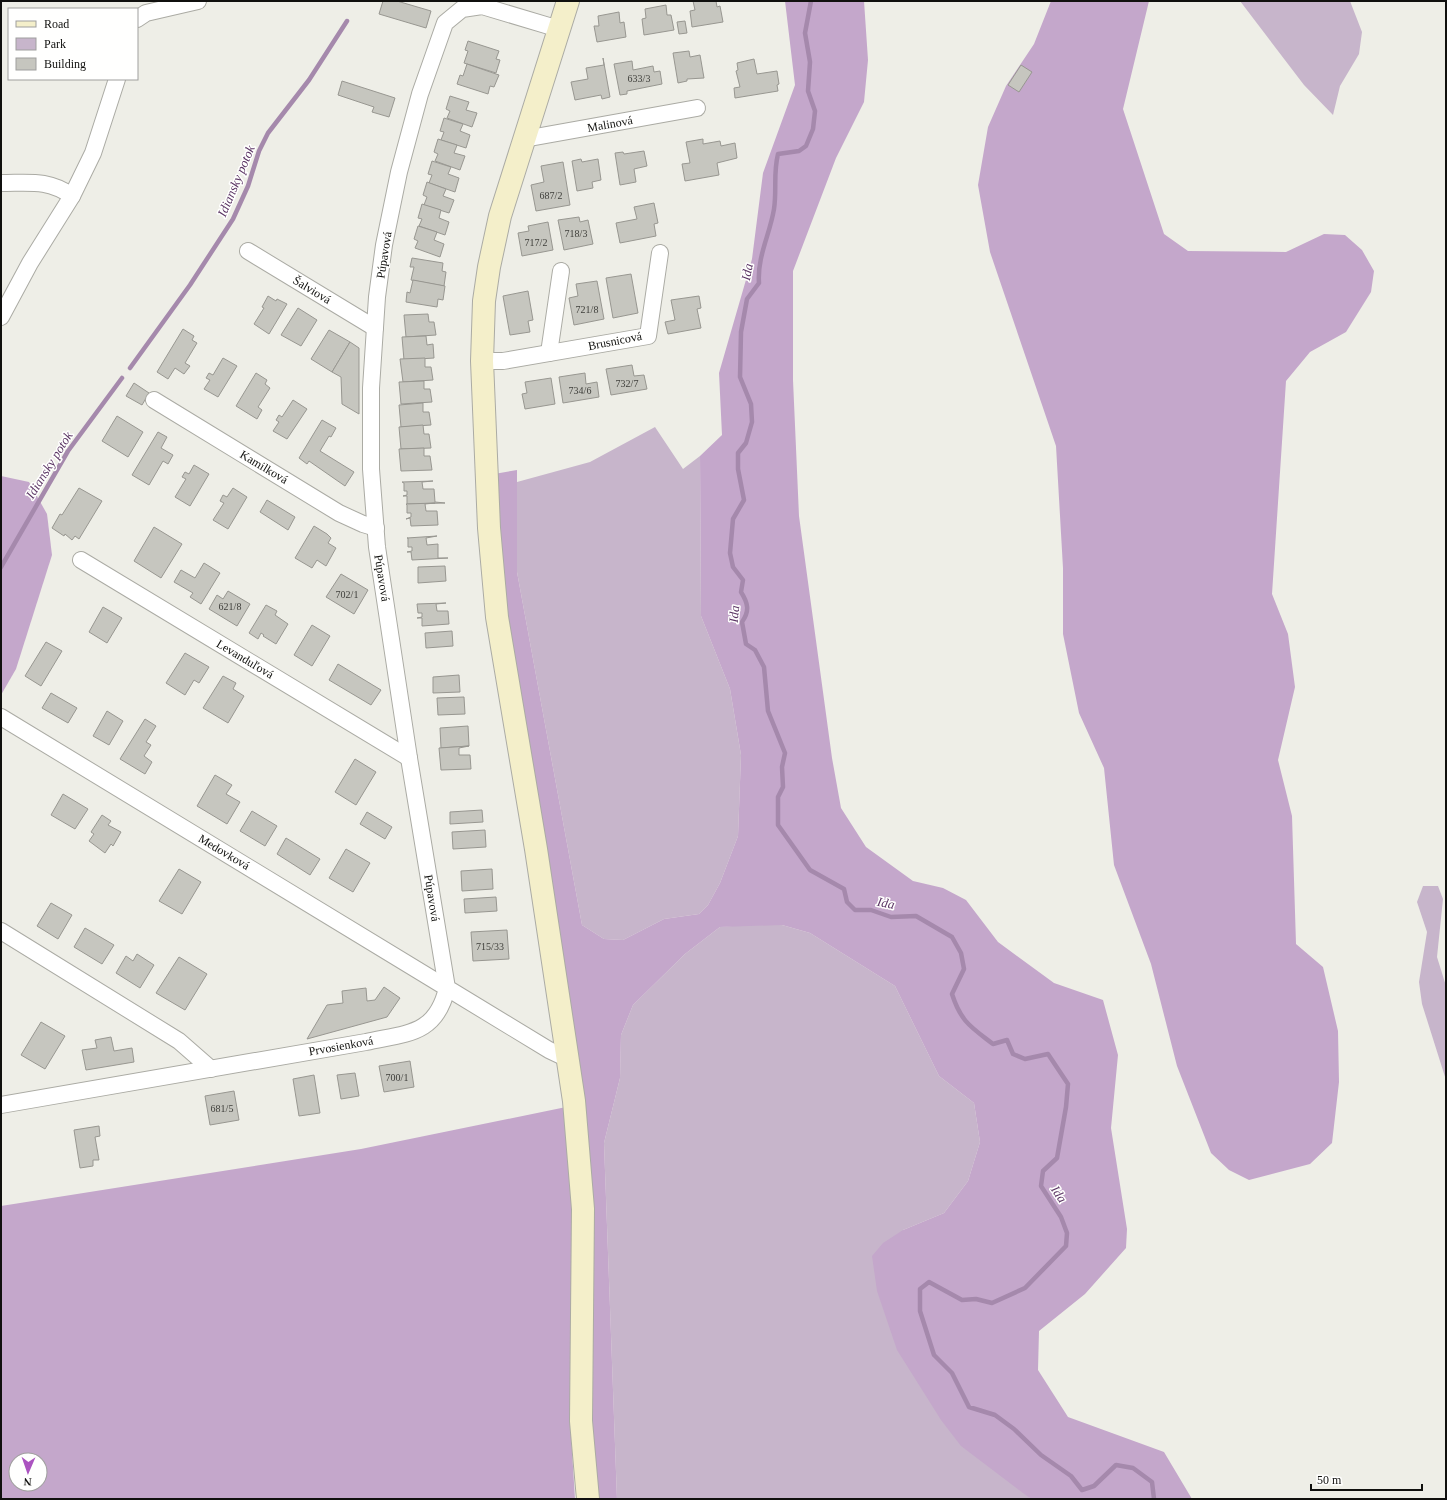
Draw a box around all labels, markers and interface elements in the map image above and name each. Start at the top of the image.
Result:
legend [8,8,138,80]
text: Road [44,17,69,31]
text: Park [44,37,66,51]
text: Building [44,57,86,71]
house number: 633/3 [628,73,650,84]
street label: Malinová [586,113,635,135]
water label: Idiansky potok [214,143,258,220]
house number: 687/2 [540,190,562,201]
house number: 718/3 [565,228,587,239]
street label: Púpavová [373,230,395,279]
house number: 717/2 [525,237,547,248]
water label: Ida [738,262,756,283]
street label: Šalviová [290,273,334,307]
house number: 721/8 [576,304,598,315]
street label: Brusnicová [587,329,644,353]
house number: 732/7 [616,378,638,389]
house number: 734/6 [569,385,591,396]
water label: Idiansky potok [22,429,76,502]
street label: Kamilková [238,447,291,487]
street label: Púpavová [371,554,393,603]
house number: 702/1 [336,589,358,600]
house number: 621/8 [219,601,241,612]
water label: Ida [726,604,742,624]
street label: Levanduľová [214,636,277,682]
street label: Medovková [196,831,253,873]
street label: Púpavová [421,874,443,923]
water label: Ida [875,894,897,912]
house number: 715/33 [476,941,504,952]
street label: Prvosienková [308,1033,375,1059]
house number: 700/1 [386,1072,408,1083]
house number: 681/5 [211,1103,233,1114]
water label: Ida [1047,1182,1070,1206]
north arrow [8,1452,48,1492]
scale bar [1311,1466,1422,1492]
text: 50 m [1317,1473,1342,1487]
text: N [23,1476,32,1488]

